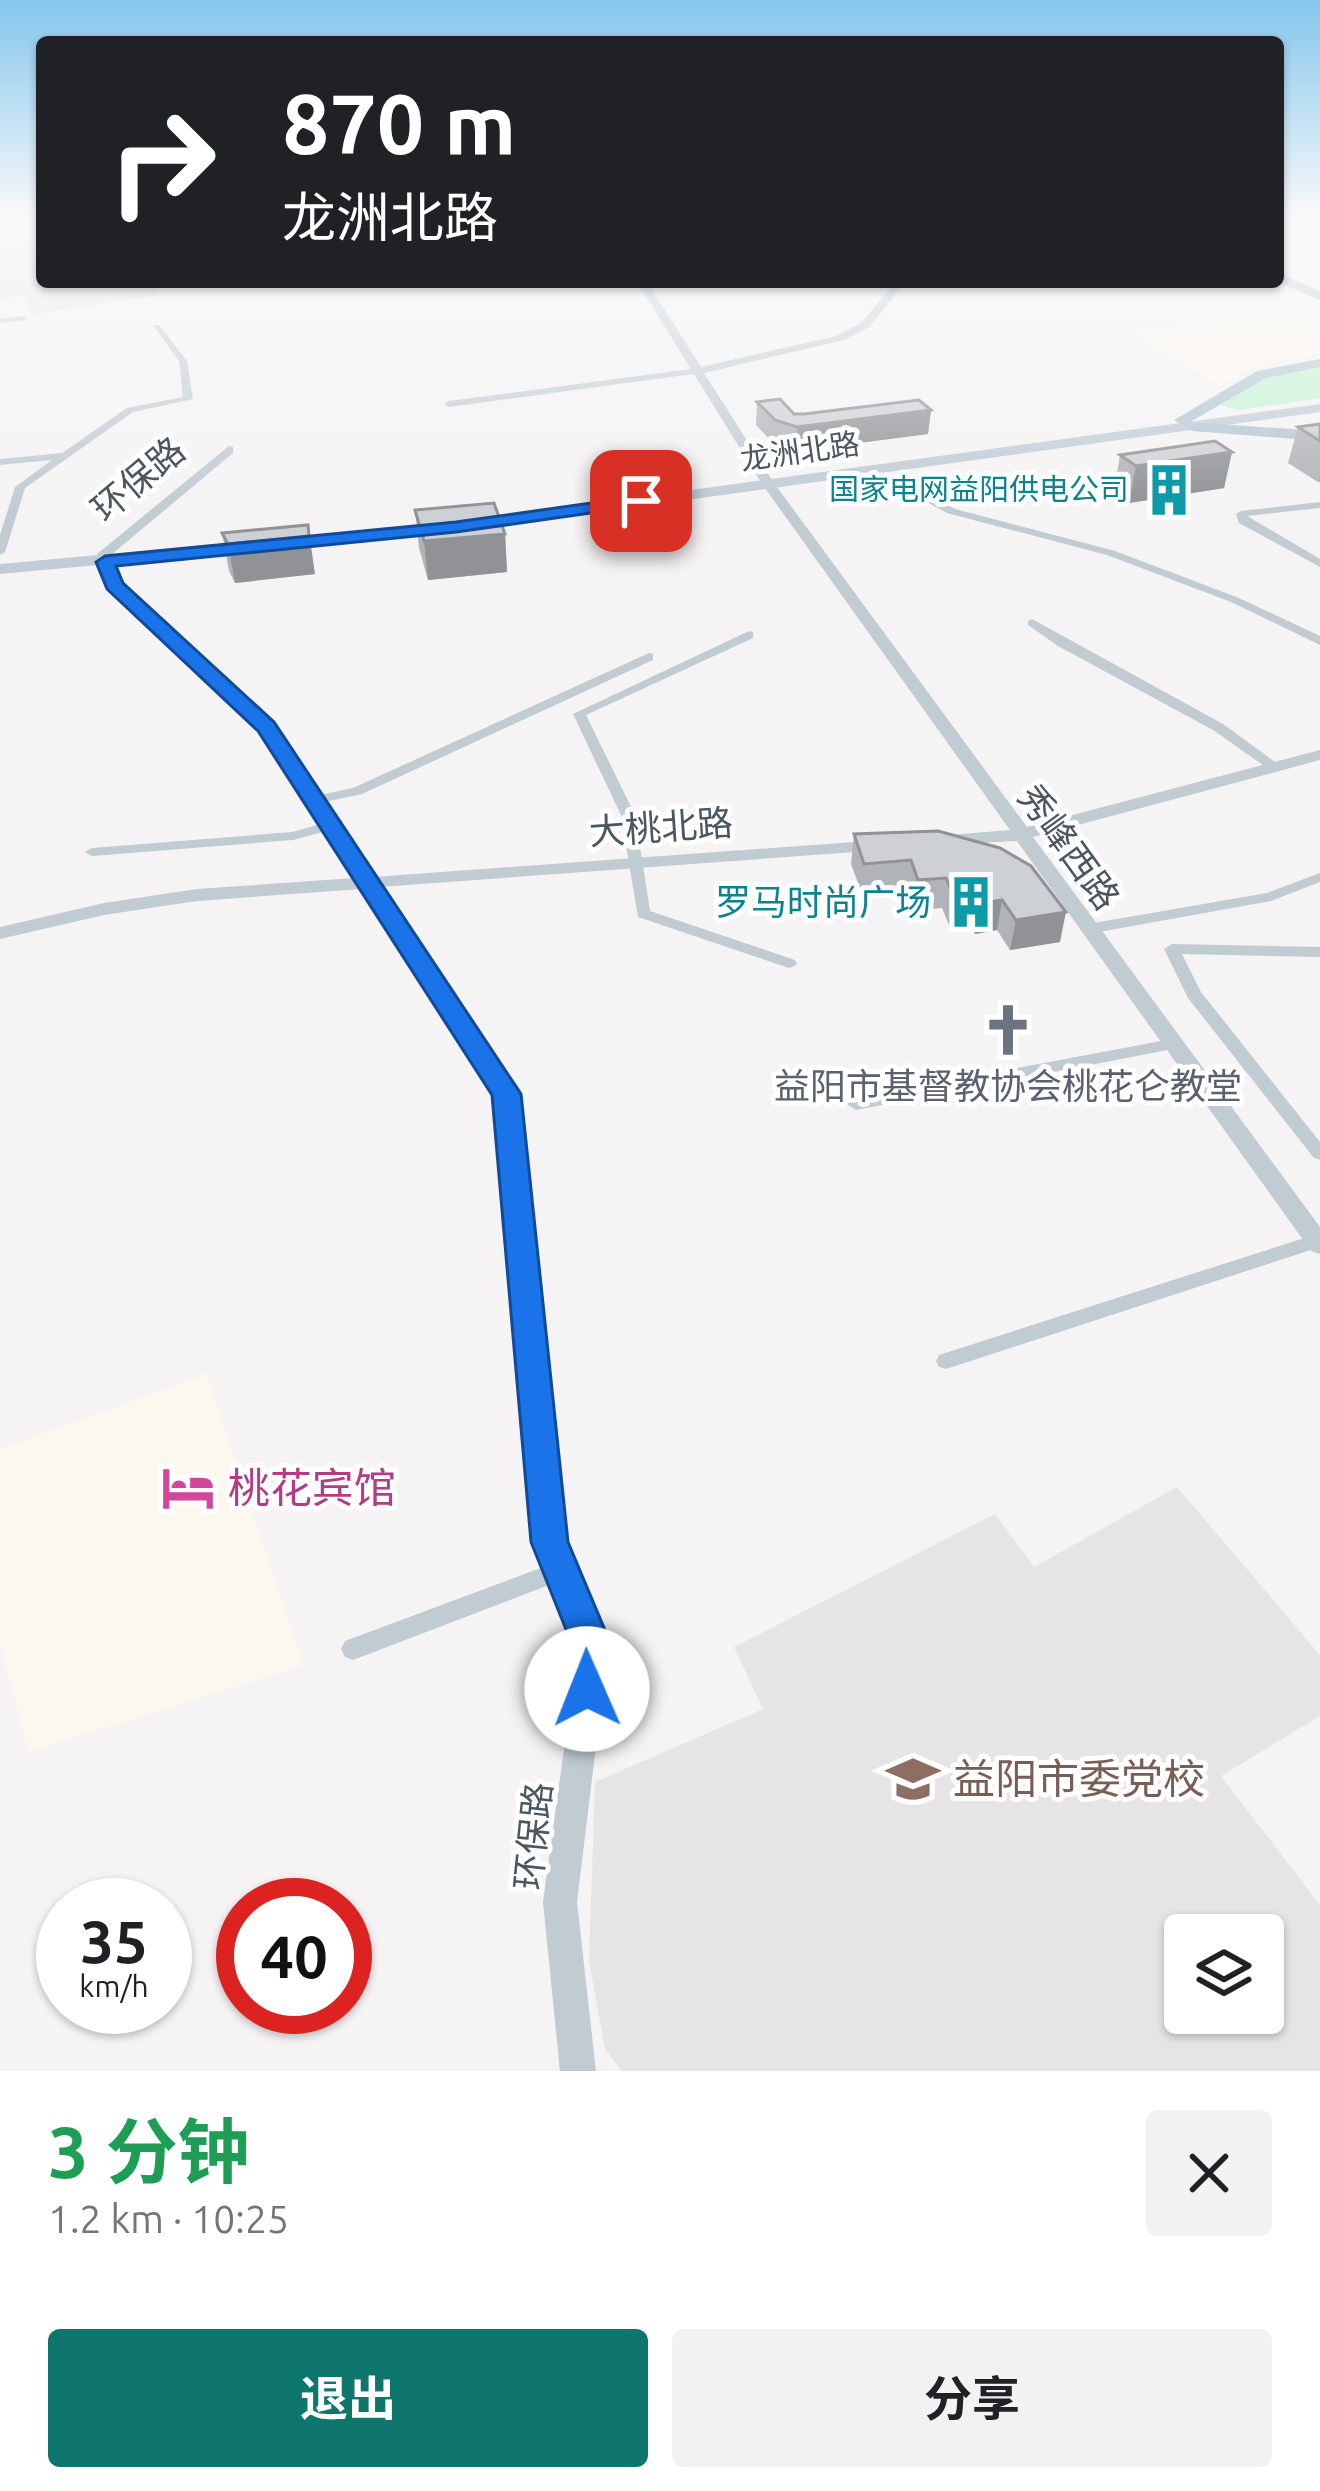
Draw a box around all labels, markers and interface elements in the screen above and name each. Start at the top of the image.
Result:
text: 870 m [282,76,516,170]
icon: right [84,84,240,240]
text: 龙洲北路 [282,187,498,247]
street label: 龙洲北路 [738,426,862,476]
street label: 环保路 [83,428,192,529]
pin [590,450,692,552]
building icon: 国家电网益阳供电公司 [1140,461,1198,519]
icon: arrive [608,468,674,534]
place label: 国家电网益阳供电公司 [829,472,1129,506]
street label: 秀峰西路 [1010,776,1128,917]
street label: 大桃北路 [588,801,734,852]
building icon: 罗马时尚广场 [942,873,1000,931]
place label: 罗马时尚广场 [715,881,931,922]
church icon: 益阳市基督教协会桃花仑教堂 [979,1001,1037,1059]
place label: 益阳市基督教协会桃花仑教堂 [774,1065,1242,1106]
hotel icon: 桃花宾馆 [159,1459,217,1517]
place label: 桃花宾馆 [228,1464,396,1511]
position arrow [524,1626,650,1752]
school or university icon: 益阳市委党校 [884,1750,942,1808]
place label: 益阳市委党校 [953,1755,1205,1802]
street label: 环保路 [506,1780,559,1892]
speed limit sign: 40 [216,1878,372,2034]
text: 35 [80,1907,148,1974]
map controls [1164,1914,1284,2034]
button: layers [1164,1914,1284,2034]
text: km/h [79,1969,149,2003]
button: close [1146,2110,1272,2236]
text: 3 分钟 [48,2111,250,2192]
text: 1.2 km · 10:25 [48,2197,289,2240]
button: 退出 [48,2329,648,2467]
button: 分享 [672,2329,1272,2467]

